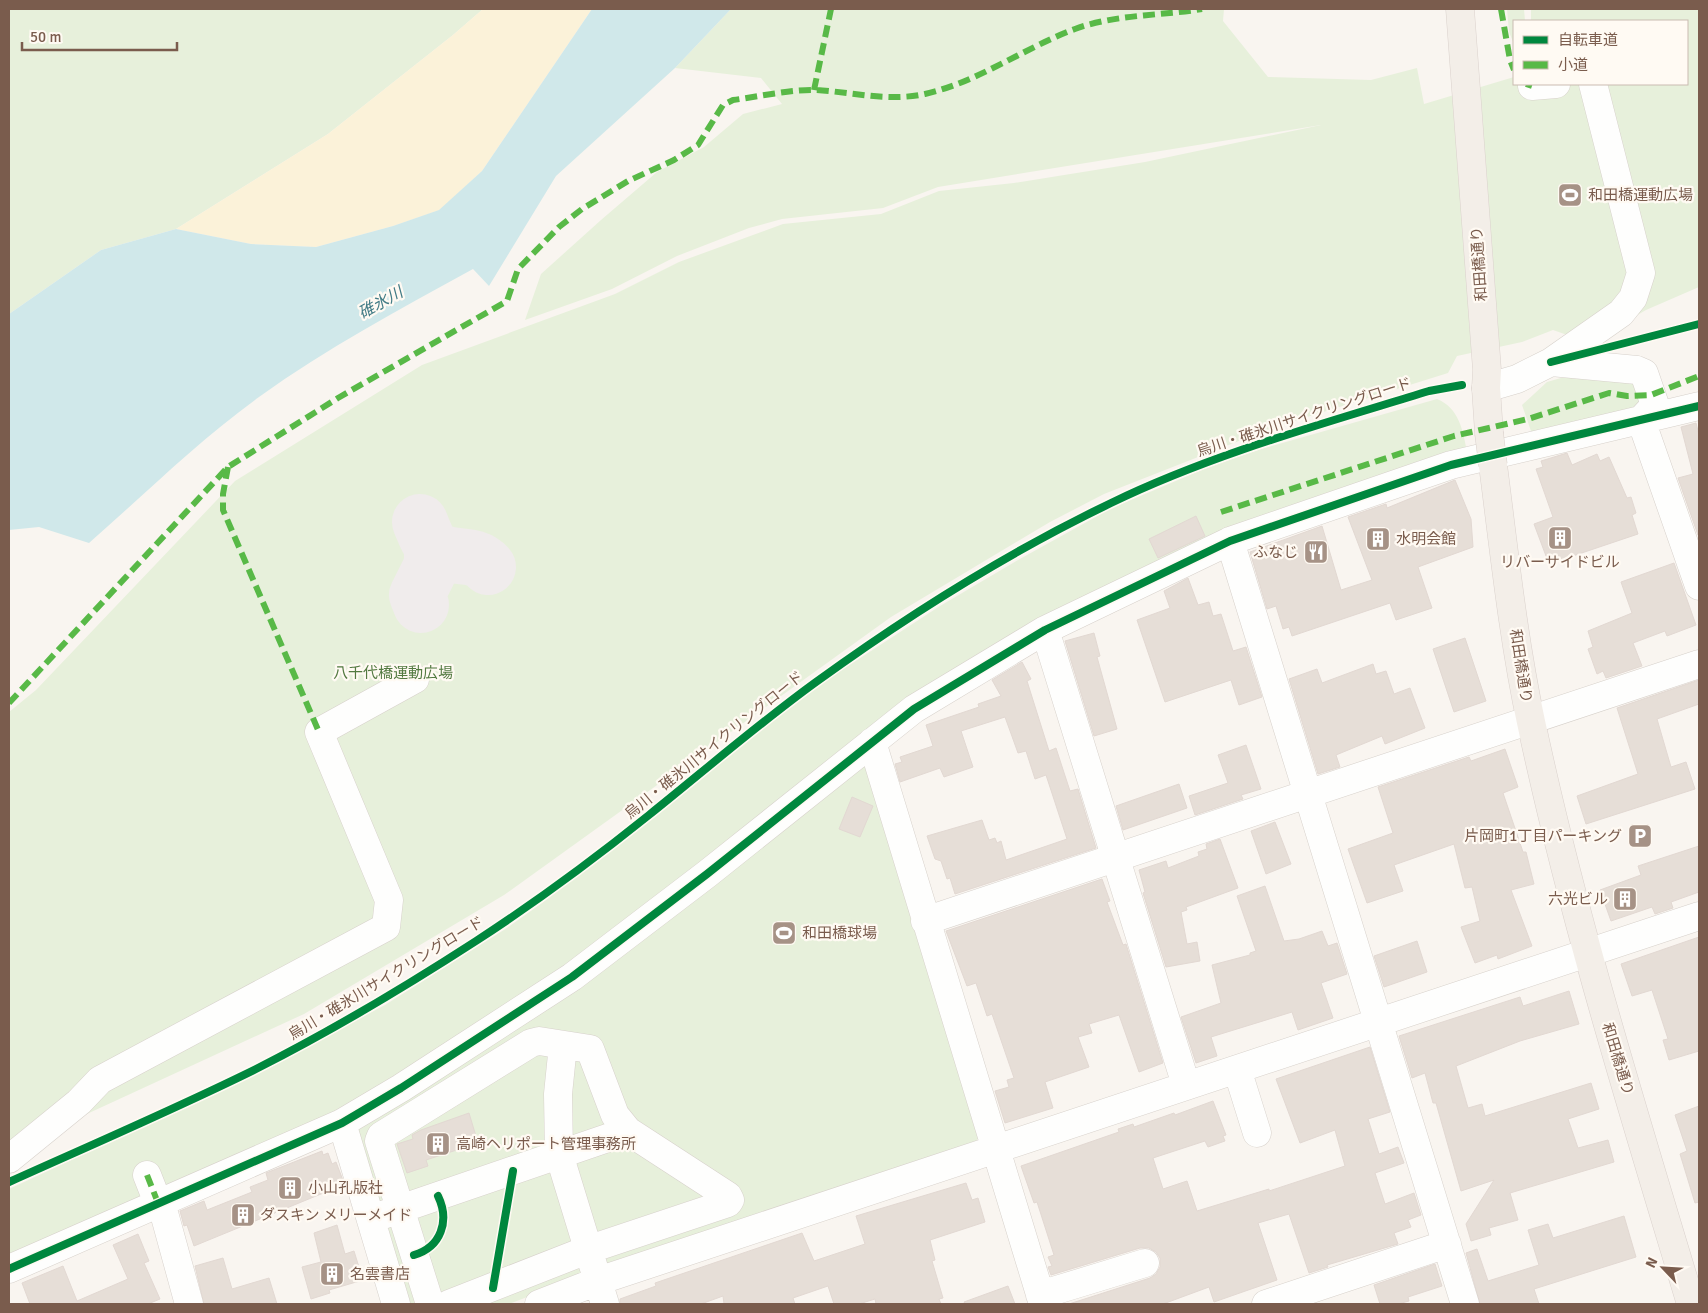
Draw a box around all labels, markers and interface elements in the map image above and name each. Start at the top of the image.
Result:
scale bar [22,20,178,52]
legend [1513,20,1688,85]
text: 50 m [30,28,61,46]
text: 自転車道 [1558,31,1618,49]
text: 小道 [1558,56,1588,74]
sports icon: 和田橋運動広場 [1557,182,1583,208]
place label: 和田橋運動広場 [1588,186,1693,204]
street label: 和田橋通り [1467,226,1491,302]
water label: 碓氷川 [355,282,408,323]
street label: 烏川・碓氷川サイクリングロード [1194,374,1414,460]
building icon: リバーサイドビル [1547,525,1573,551]
building icon: 水明会館 [1365,526,1391,552]
place label: 水明会館 [1396,530,1456,548]
restaurant icon: ふなじ [1303,539,1329,565]
place label: ふなじ [1253,543,1298,561]
place label: リバーサイドビル [1500,553,1620,571]
street label: 和田橋通り [1506,628,1536,704]
park label: 八千代橋運動広場 [333,664,453,682]
street label: 烏川・碓氷川サイクリングロード [621,667,807,823]
parking icon: 片岡町1丁目パーキング [1627,823,1653,849]
place label: 片岡町1丁目パーキング [1464,827,1622,845]
building icon: 六光ビル [1612,886,1638,912]
place label: 六光ビル [1548,890,1608,908]
street label: 烏川・碓氷川サイクリングロード [285,912,487,1044]
sports icon: 和田橋球場 [771,920,797,946]
place label: 和田橋球場 [802,924,877,942]
street label: 和田橋通り [1598,1020,1638,1098]
building icon: 高崎ヘリポート管理事務所 [425,1131,451,1157]
place label: 高崎ヘリポート管理事務所 [456,1135,636,1153]
building icon: 小山孔版社 [277,1175,303,1201]
place label: 小山孔版社 [308,1179,383,1197]
building icon: ダスキン メリーメイド [230,1202,256,1228]
place label: ダスキン メリーメイド [260,1206,412,1224]
north arrow [1638,1243,1688,1293]
text: N [1642,1255,1661,1271]
building icon: 名雲書店 [319,1261,345,1287]
place label: 名雲書店 [350,1265,410,1283]

